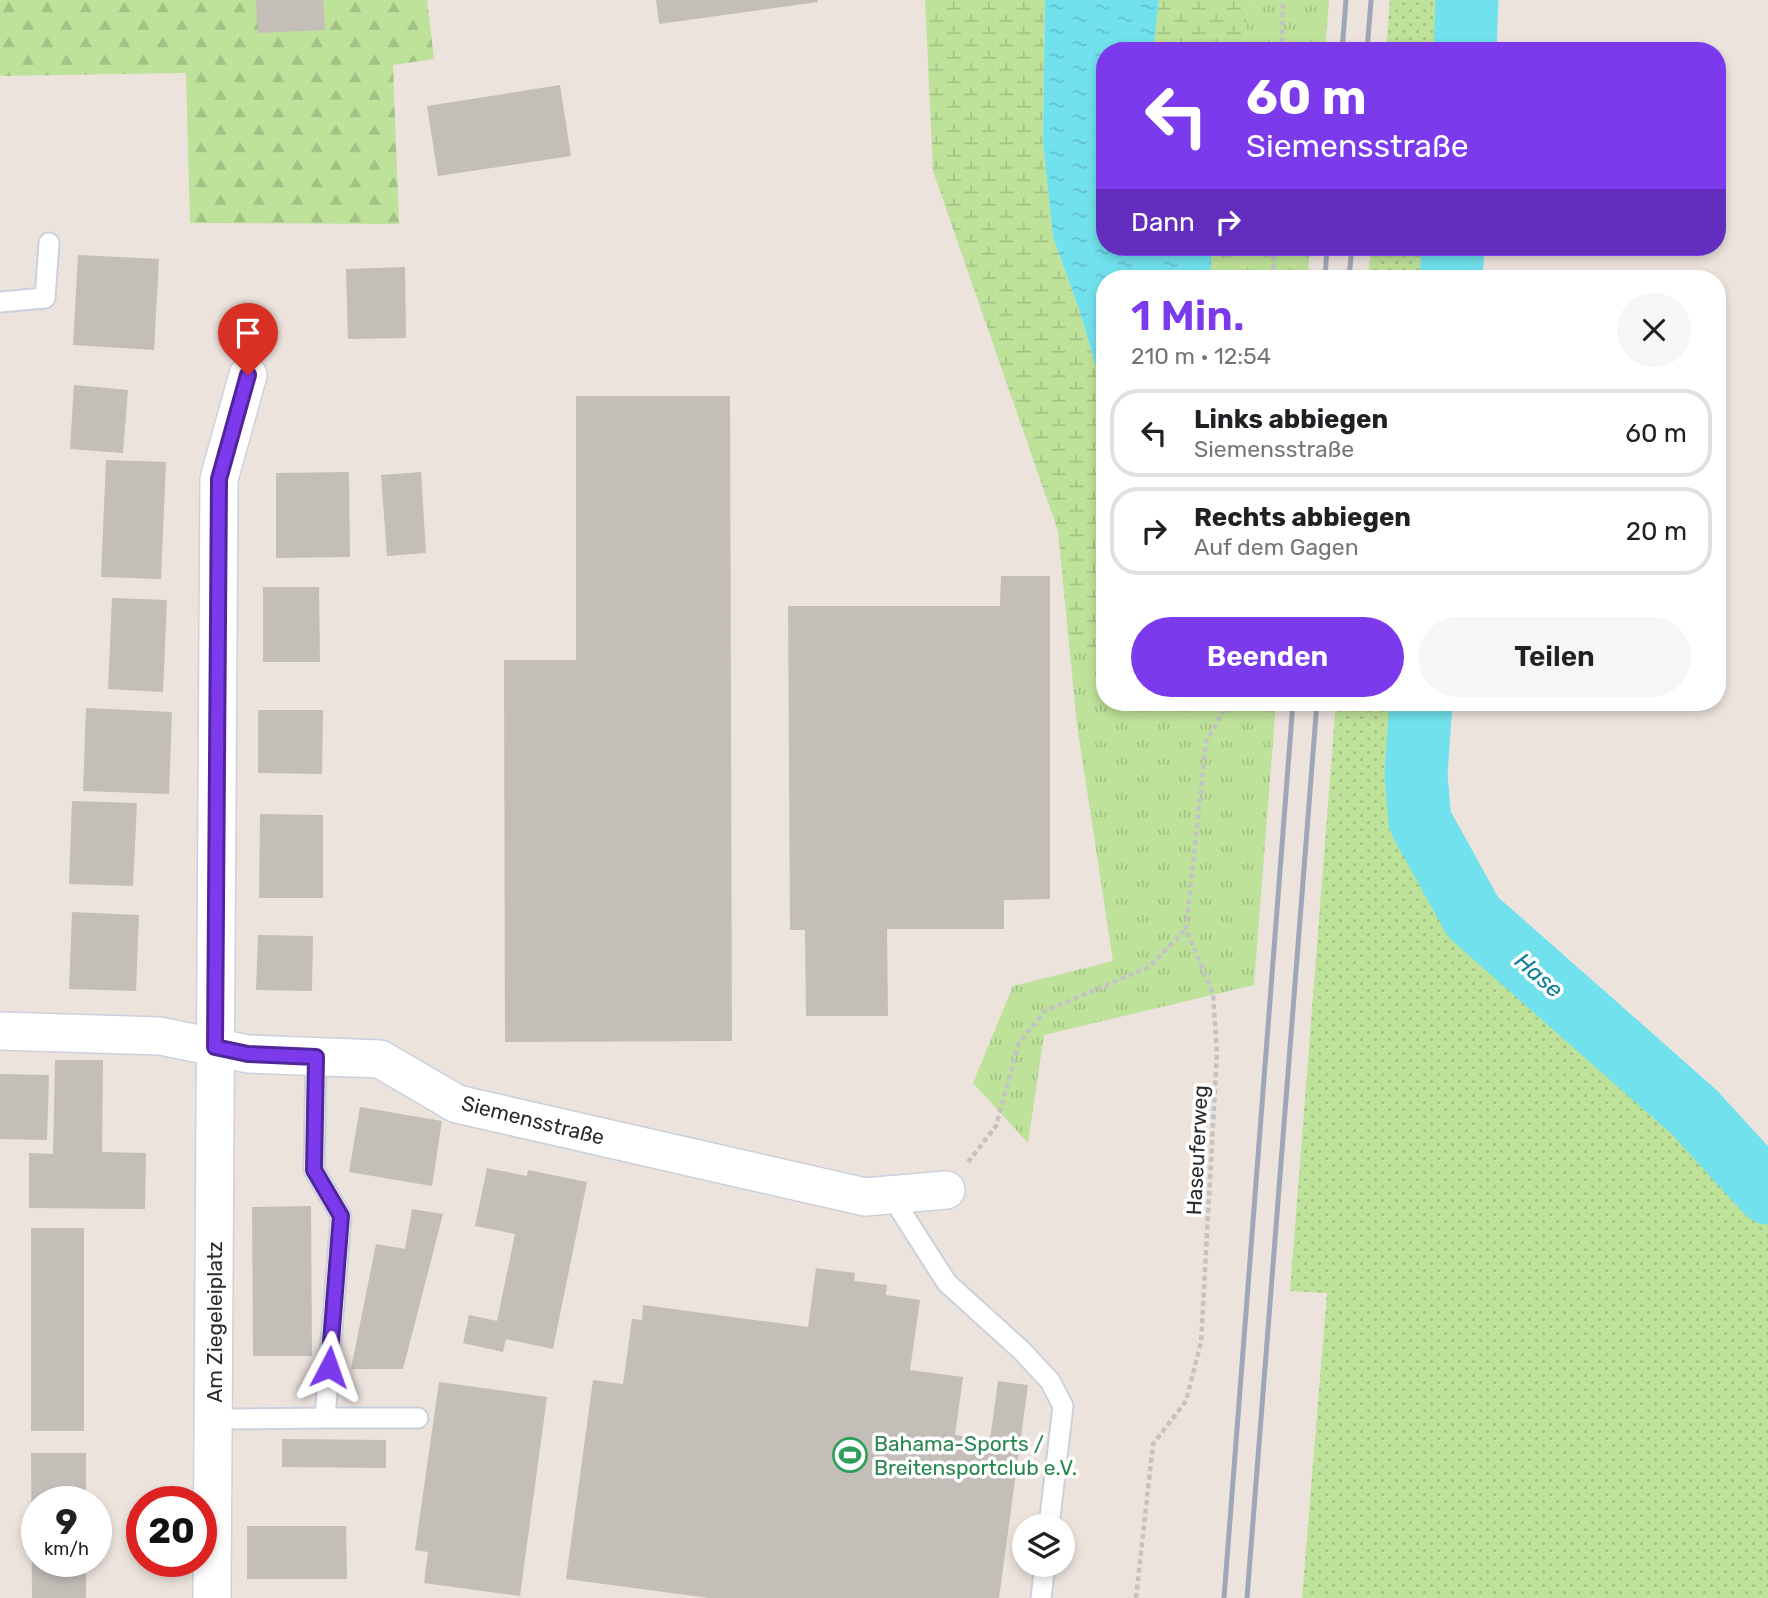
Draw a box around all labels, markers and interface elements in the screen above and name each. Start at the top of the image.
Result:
text: 60 m [1246,68,1367,126]
icon: left [1131,70,1222,161]
text: Siemensstraße [1246,127,1469,165]
icon: right [1209,203,1247,241]
text: Dann [1131,207,1195,238]
text: 1 Min. [1131,291,1244,341]
button: close [1617,293,1691,367]
pin [218,303,278,375]
icon: arrive [229,314,267,352]
text: 210 m · 12:54 [1131,342,1271,370]
text: Links abbiegen [1194,404,1388,435]
icon: left [1135,414,1173,452]
text: 60 m [1625,418,1687,449]
text: Siemensstraße [1194,435,1354,463]
text: Rechts abbiegen [1194,502,1411,533]
icon: right [1135,512,1173,550]
text: 20 m [1626,516,1687,547]
text: Auf dem Gagen [1194,533,1359,561]
button: Beenden [1131,617,1404,697]
button: Teilen [1418,617,1691,697]
water label: Hase [1509,947,1569,1004]
street label: Haseuferweg [1181,1084,1213,1216]
street label: Siemensstraße [459,1090,607,1150]
street label: Am Ziegeleiplatz [202,1241,227,1403]
position arrow [292,1330,366,1404]
place label: Bahama-Sports / Breitensportclub e.V. [874,1431,1077,1480]
sports icon: Bahama-Sports / Breitensportclub e.V. [831,1436,869,1474]
speed limit sign: 20 [126,1486,217,1577]
text: 9 [55,1501,78,1543]
map controls [1012,1514,1075,1577]
button: layers [1012,1514,1075,1577]
text: km/h [44,1538,89,1560]

